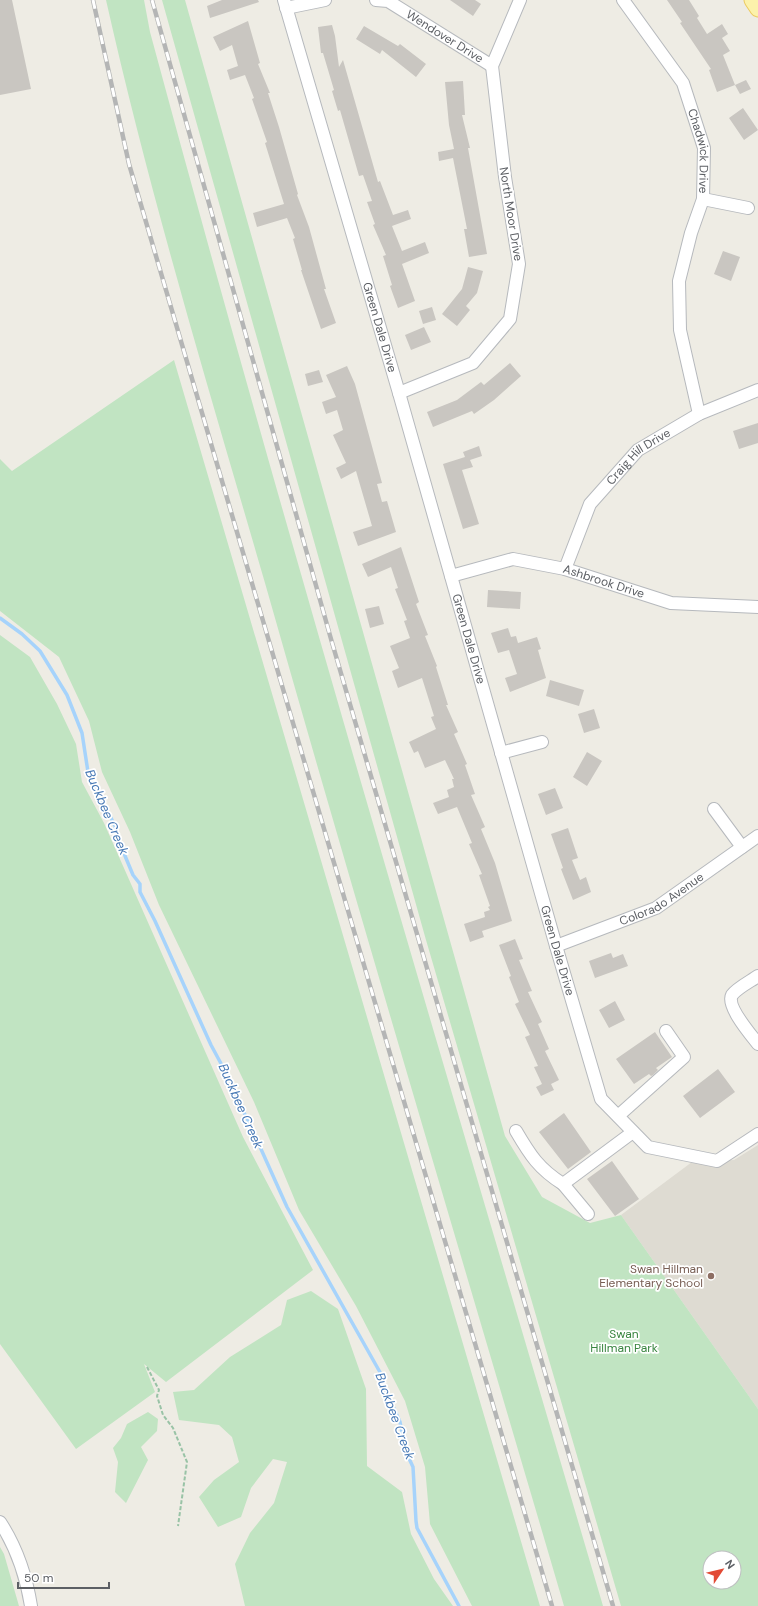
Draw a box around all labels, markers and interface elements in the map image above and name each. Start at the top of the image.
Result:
street label: Wendover Drive [403,6,487,67]
street label: Chadwick Drive [684,107,712,194]
street label: North Moor Drive [496,166,526,262]
street label: Green Dale Drive [359,280,401,374]
street label: Craig Hill Drive [603,425,674,488]
street label: Ashbrook Drive [561,561,647,602]
street label: Green Dale Drive [448,592,489,686]
water label: Buckbee Creek [81,767,133,858]
street label: Colorado Avenue [617,869,707,929]
street label: Green Dale Drive [537,904,578,998]
water label: Buckbee Creek [215,1061,268,1152]
place label: Swan Hillman Elementary School [599,1261,703,1291]
marker: Swan Hillman Elementary School [706,1271,716,1281]
park label: Swan Hillman Park [590,1326,658,1356]
water label: Buckbee Creek [371,1370,419,1462]
north arrow [702,1550,742,1590]
text: N [722,1557,738,1572]
scale bar [18,1564,109,1590]
text: 50 m [24,1570,53,1586]

